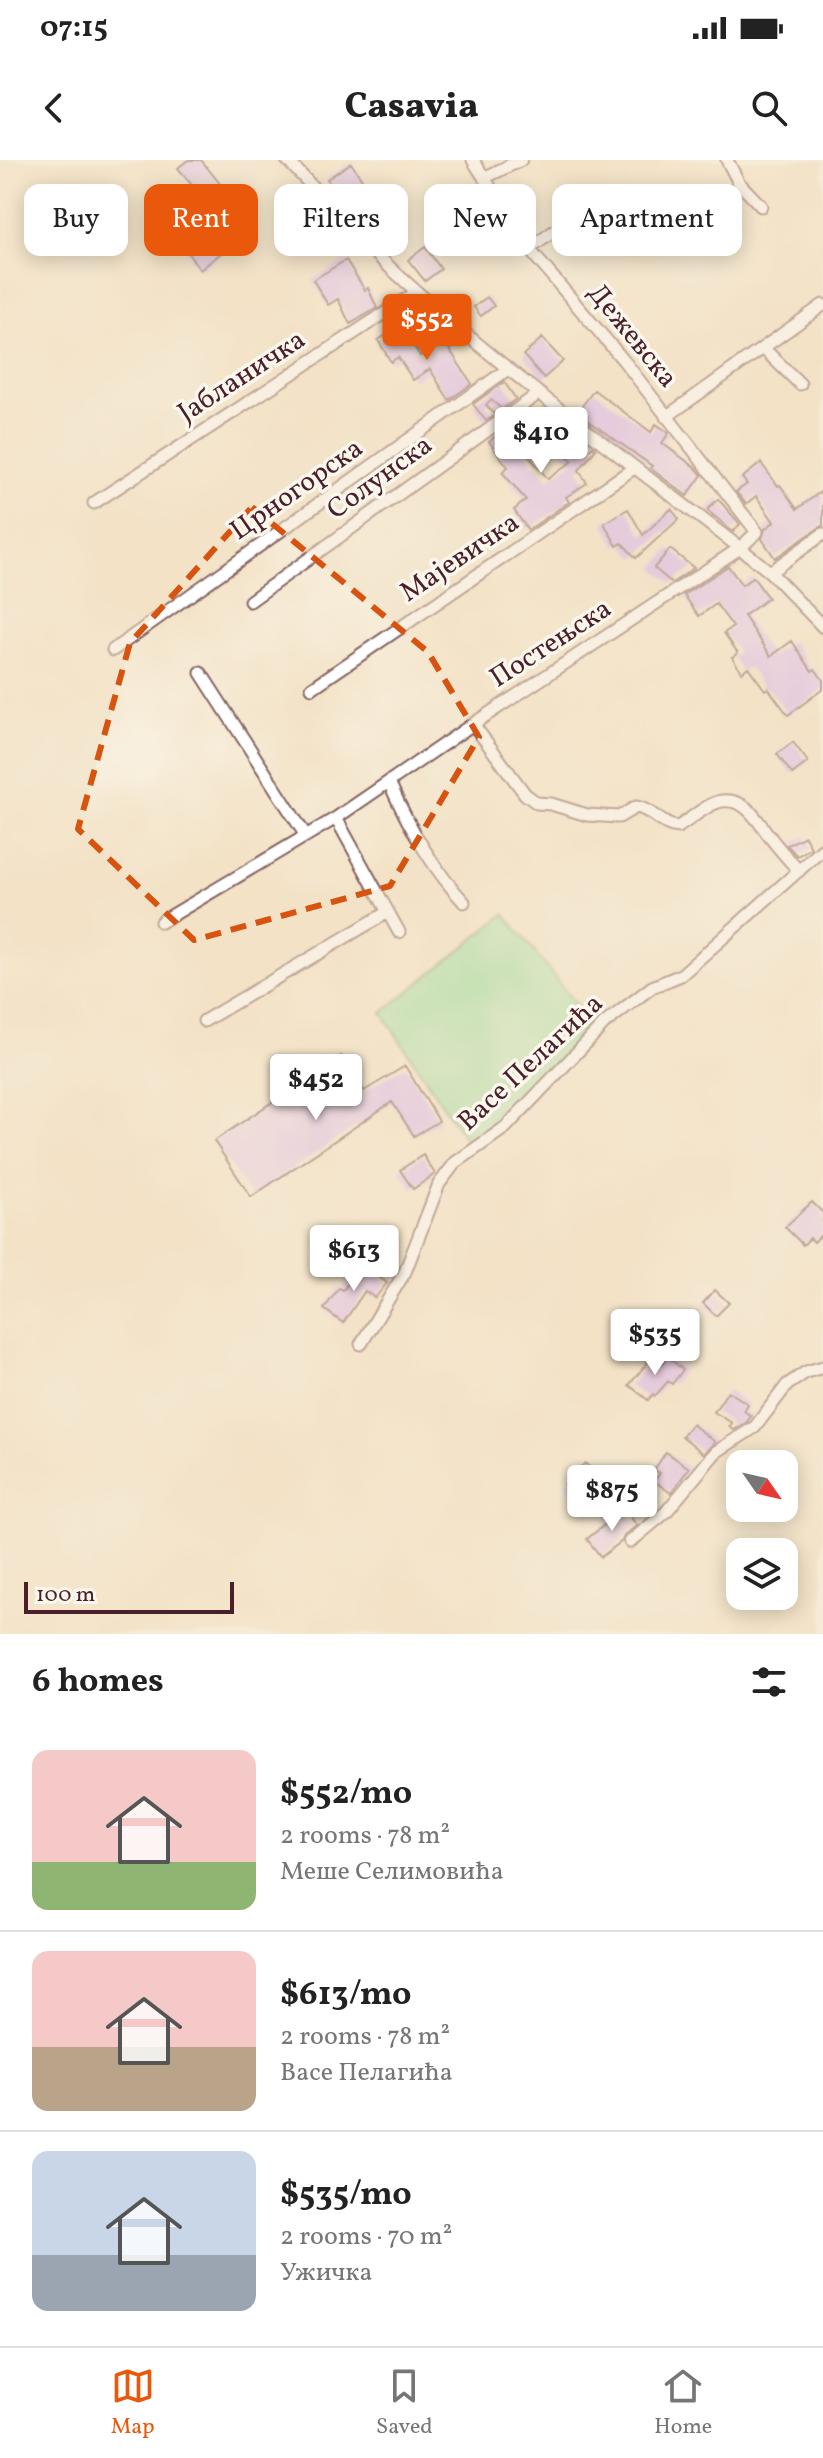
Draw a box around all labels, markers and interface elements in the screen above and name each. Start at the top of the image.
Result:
text: 07:15 [40,7,108,49]
text: Casavia [344,83,479,133]
icon: back [32,86,76,130]
icon: search [747,86,791,130]
chip: Buy [24,184,128,256]
chip: Rent [144,184,258,256]
chip: Filters [274,184,408,256]
chip: New [424,184,536,256]
chip: Apartment [552,184,742,256]
street label: Дежевска [578,275,686,397]
pin: $552 [380,294,474,362]
text: $552 [400,302,454,338]
street label: Јабланичка [170,321,314,433]
pin: $410 [494,407,588,475]
text: $410 [513,415,569,451]
street label: Солунска [319,426,441,530]
street label: Црногорска [223,430,371,550]
street label: Мајевичка [393,504,527,612]
street label: Постењска [483,590,619,698]
street label: Васе Пелагића [450,985,612,1141]
pin: $452 [269,1054,363,1122]
text: $452 [288,1062,344,1098]
pin: $613 [307,1225,401,1293]
text: $613 [328,1233,380,1269]
pin: $535 [608,1309,702,1377]
text: $535 [629,1317,681,1353]
north arrow [726,1450,798,1522]
map controls [726,1450,798,1610]
pin: $875 [565,1465,659,1533]
text: $875 [585,1473,639,1509]
button: layers [726,1538,798,1610]
scale bar [24,1578,234,1614]
text: 100 m [36,1580,95,1611]
text: 6 homes [32,1659,164,1706]
icon: filters [747,1660,791,1704]
text: $552/mo [280,1771,412,1818]
icon: home [96,1782,192,1878]
text: 2 rooms · 78 m² [280,1818,450,1854]
text: Меше Селимовића [280,1854,504,1890]
text: $613/mo [280,1972,411,2019]
icon: home [96,1983,192,2079]
text: 2 rooms · 78 m² [280,2019,450,2055]
text: Васе Пелагића [280,2055,453,2091]
text: $535/mo [280,2172,412,2219]
icon: home [96,2183,192,2279]
text: 2 rooms · 70 m² [280,2219,452,2255]
text: Ужичка [280,2255,372,2291]
tab: Map [111,2364,155,2443]
tab: Saved [376,2364,433,2443]
tab: Home [654,2364,712,2443]

